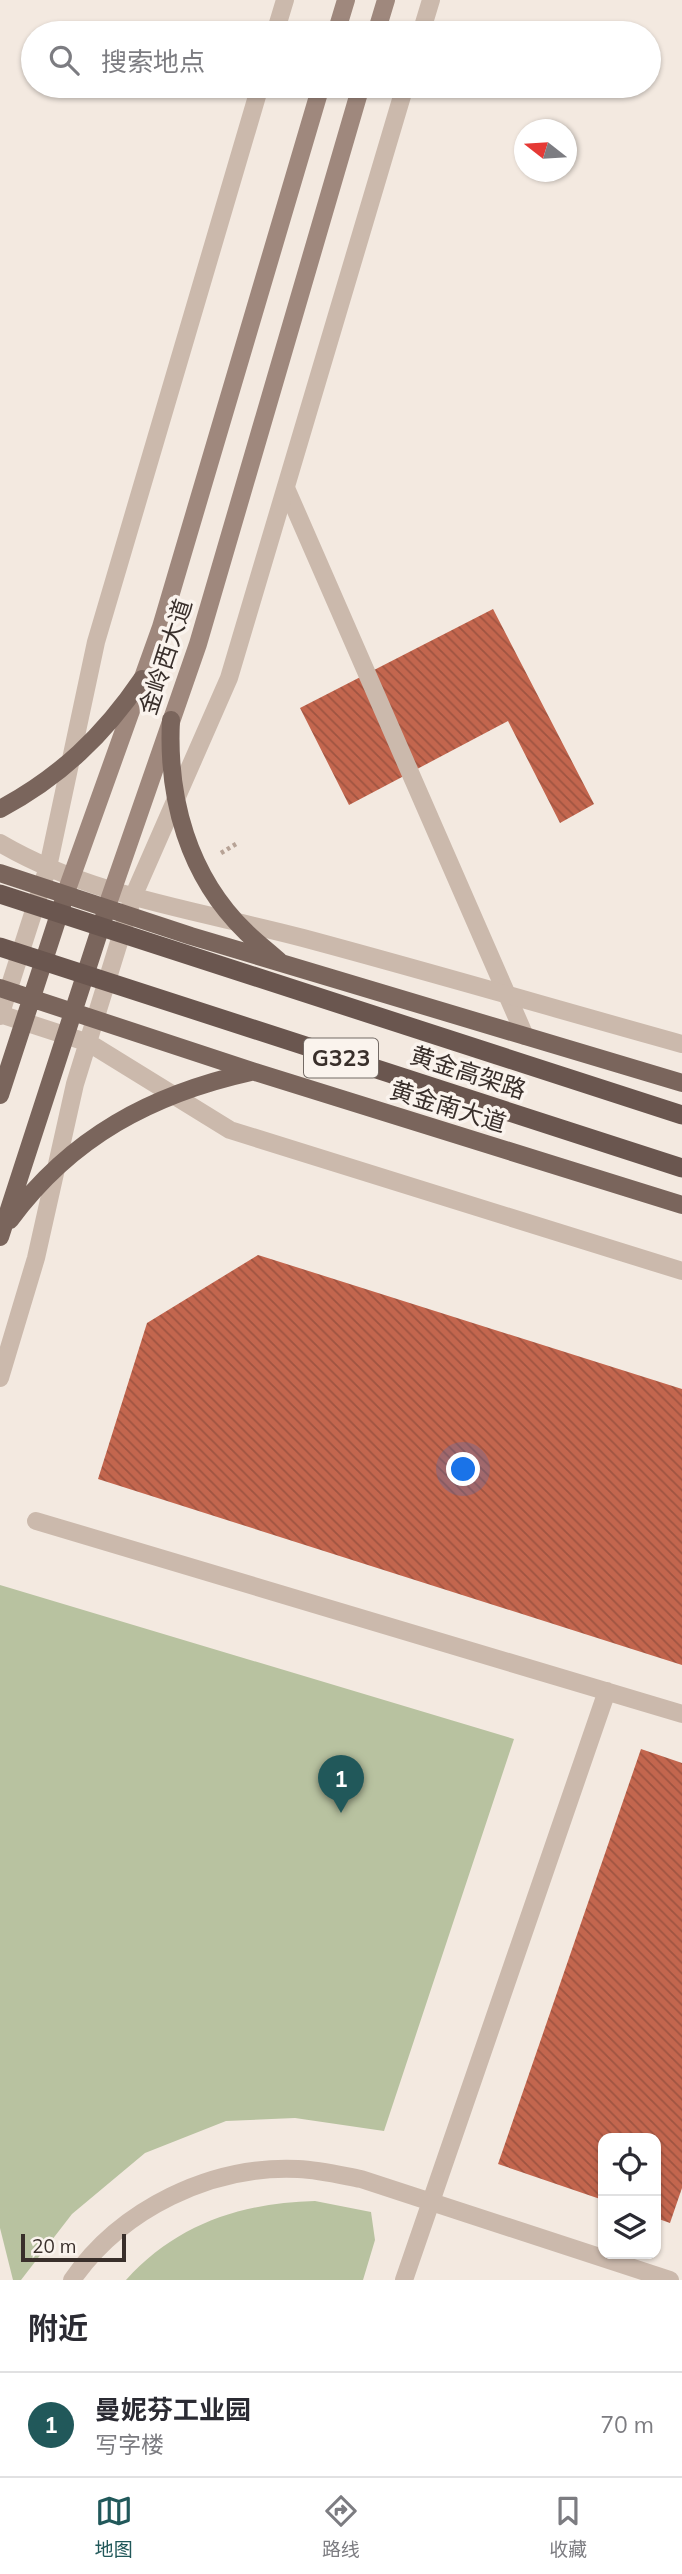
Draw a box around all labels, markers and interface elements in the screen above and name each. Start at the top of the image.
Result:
search box [21,21,661,98]
icon: search [45,41,83,79]
text: 搜索地点 [101,45,205,78]
north arrow [514,119,577,182]
street label: 金岭西大道 [132,595,198,718]
road number: G323 [304,1038,378,1078]
street label: 黄金高架路 [407,1039,530,1105]
street label: 黄金南大道 [387,1074,510,1138]
your location [446,1452,480,1486]
pin: 1 [318,1755,364,1813]
map controls [598,2133,661,2259]
button: locate [598,2133,661,2196]
button: layers [598,2196,661,2259]
scale bar [21,2231,126,2263]
text: 20 m [32,2234,76,2258]
text: 附近 [28,2309,88,2347]
text: 曼妮芬工业园 [95,2393,251,2426]
text: 1 [44,2410,58,2439]
text: 70 m [600,2410,654,2439]
text: 写字楼 [95,2430,164,2459]
tab: 地图 [95,2492,133,2561]
tab: 路线 [322,2492,360,2561]
tab: 收藏 [549,2492,587,2561]

